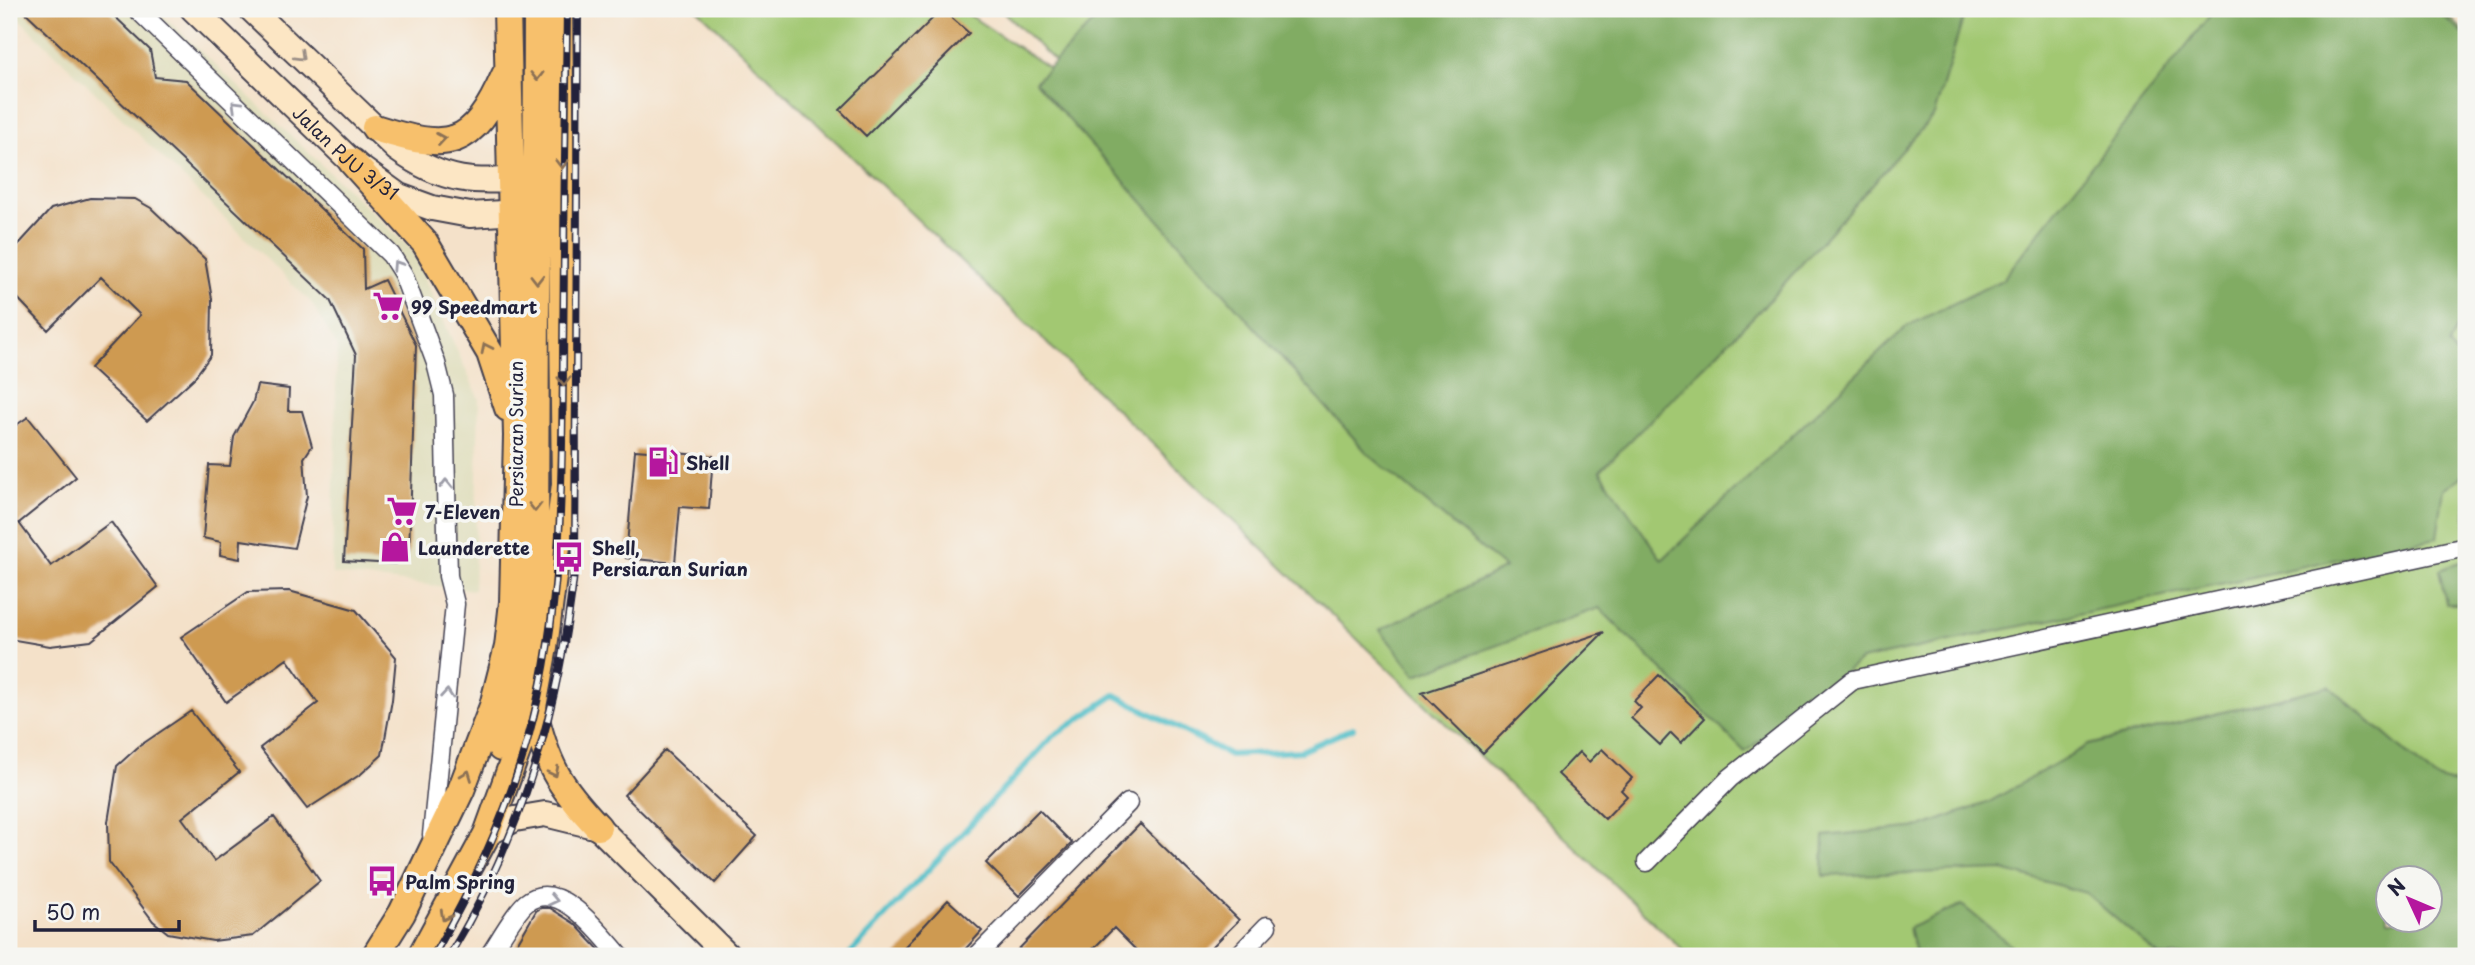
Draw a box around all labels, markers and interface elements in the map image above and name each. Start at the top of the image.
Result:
one-way arrow [292,48,305,61]
one-way arrow [529,71,545,82]
street label: Jalan PJU 3/31 [287,99,405,206]
one-way arrow [231,100,244,113]
one-way arrow [435,132,447,147]
one-way arrow [554,159,570,170]
one-way arrow [393,260,405,273]
one-way arrow [529,275,545,285]
supermarket icon: 99 Speedmart [371,289,405,323]
place label: 99 Speedmart [411,293,538,320]
one-way arrow [481,343,495,355]
street label: Persiaran Surian [502,361,529,507]
one-way arrow [556,376,572,387]
fuel station icon: Shell [646,445,680,479]
place label: Shell [686,449,729,476]
one-way arrow [438,478,454,488]
supermarket icon: 7-Eleven [385,494,419,528]
place label: 7-Eleven [425,498,500,525]
one-way arrow [528,502,543,513]
shop icon: Launderette [378,530,412,564]
place label: Launderette [418,534,530,561]
place label: Shell, Persiaran Surian [592,534,748,582]
bus stop icon: Shell, Persiaran Surian [552,540,586,574]
one-way arrow [439,688,454,699]
one-way arrow [545,765,559,777]
one-way arrow [459,769,473,781]
bus stop icon: Palm Spring [365,864,399,898]
north arrow [2374,864,2444,934]
place label: Palm Spring [405,868,515,895]
text: N [2381,871,2411,902]
scale bar [35,888,178,932]
one-way arrow [546,892,558,906]
text: 50 m [46,895,100,927]
one-way arrow [439,909,453,921]

